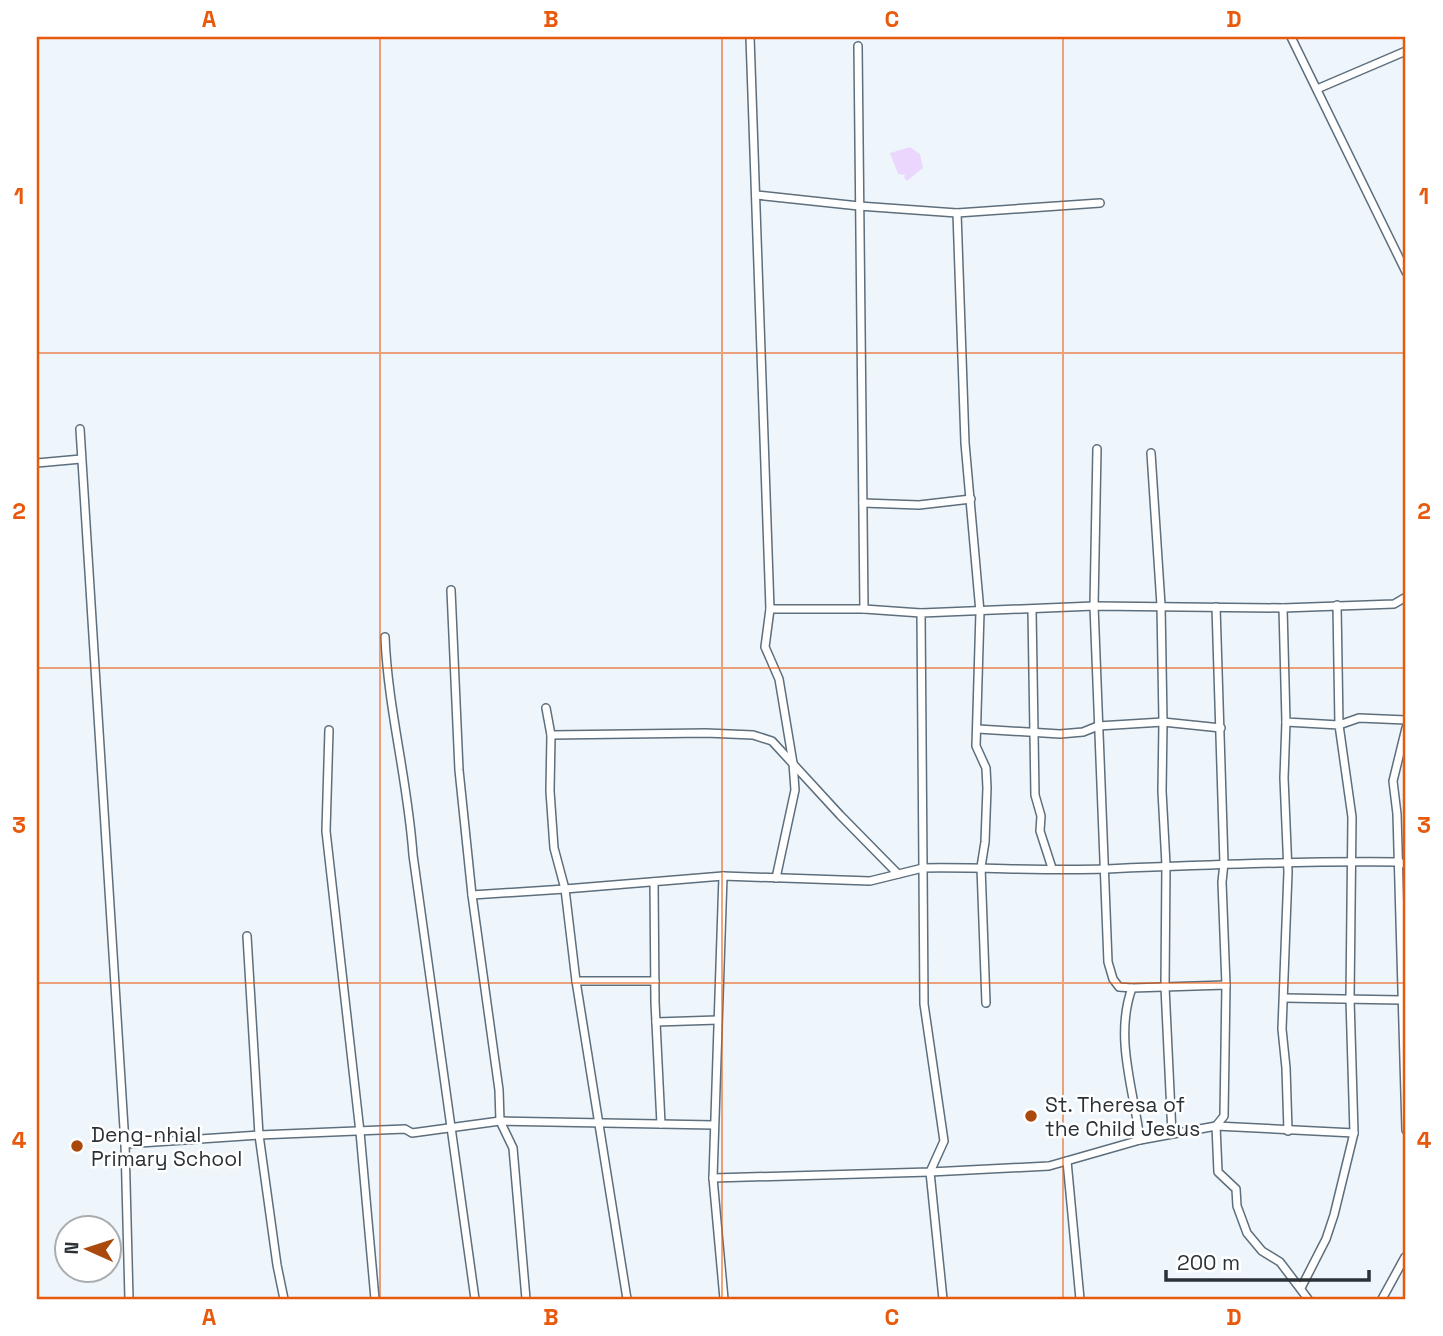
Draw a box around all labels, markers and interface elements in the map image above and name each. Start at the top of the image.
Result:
text: A [202,4,217,34]
text: B [543,4,559,34]
text: C [885,4,899,34]
text: D [1226,4,1242,34]
text: 1 [14,181,24,211]
text: 1 [1419,181,1429,211]
text: 2 [12,496,26,526]
text: 2 [1417,496,1431,526]
text: 3 [12,810,26,840]
text: 3 [1417,810,1431,840]
place label: St. Theresa of the Child Jesus [1045,1091,1200,1142]
marker: St. Theresa of the Child Jesus [1023,1108,1039,1124]
place label: Deng-nhial Primary School [91,1121,242,1172]
text: 4 [12,1125,27,1155]
text: 4 [1417,1125,1432,1155]
marker: Deng-nhial Primary School [69,1138,85,1154]
north arrow [52,1214,122,1284]
scale bar [1166,1238,1370,1282]
text: N [59,1241,84,1255]
text: 200 m [1177,1249,1240,1276]
text: A [202,1302,217,1332]
text: B [543,1302,559,1332]
text: C [885,1302,899,1332]
text: D [1226,1302,1242,1332]

